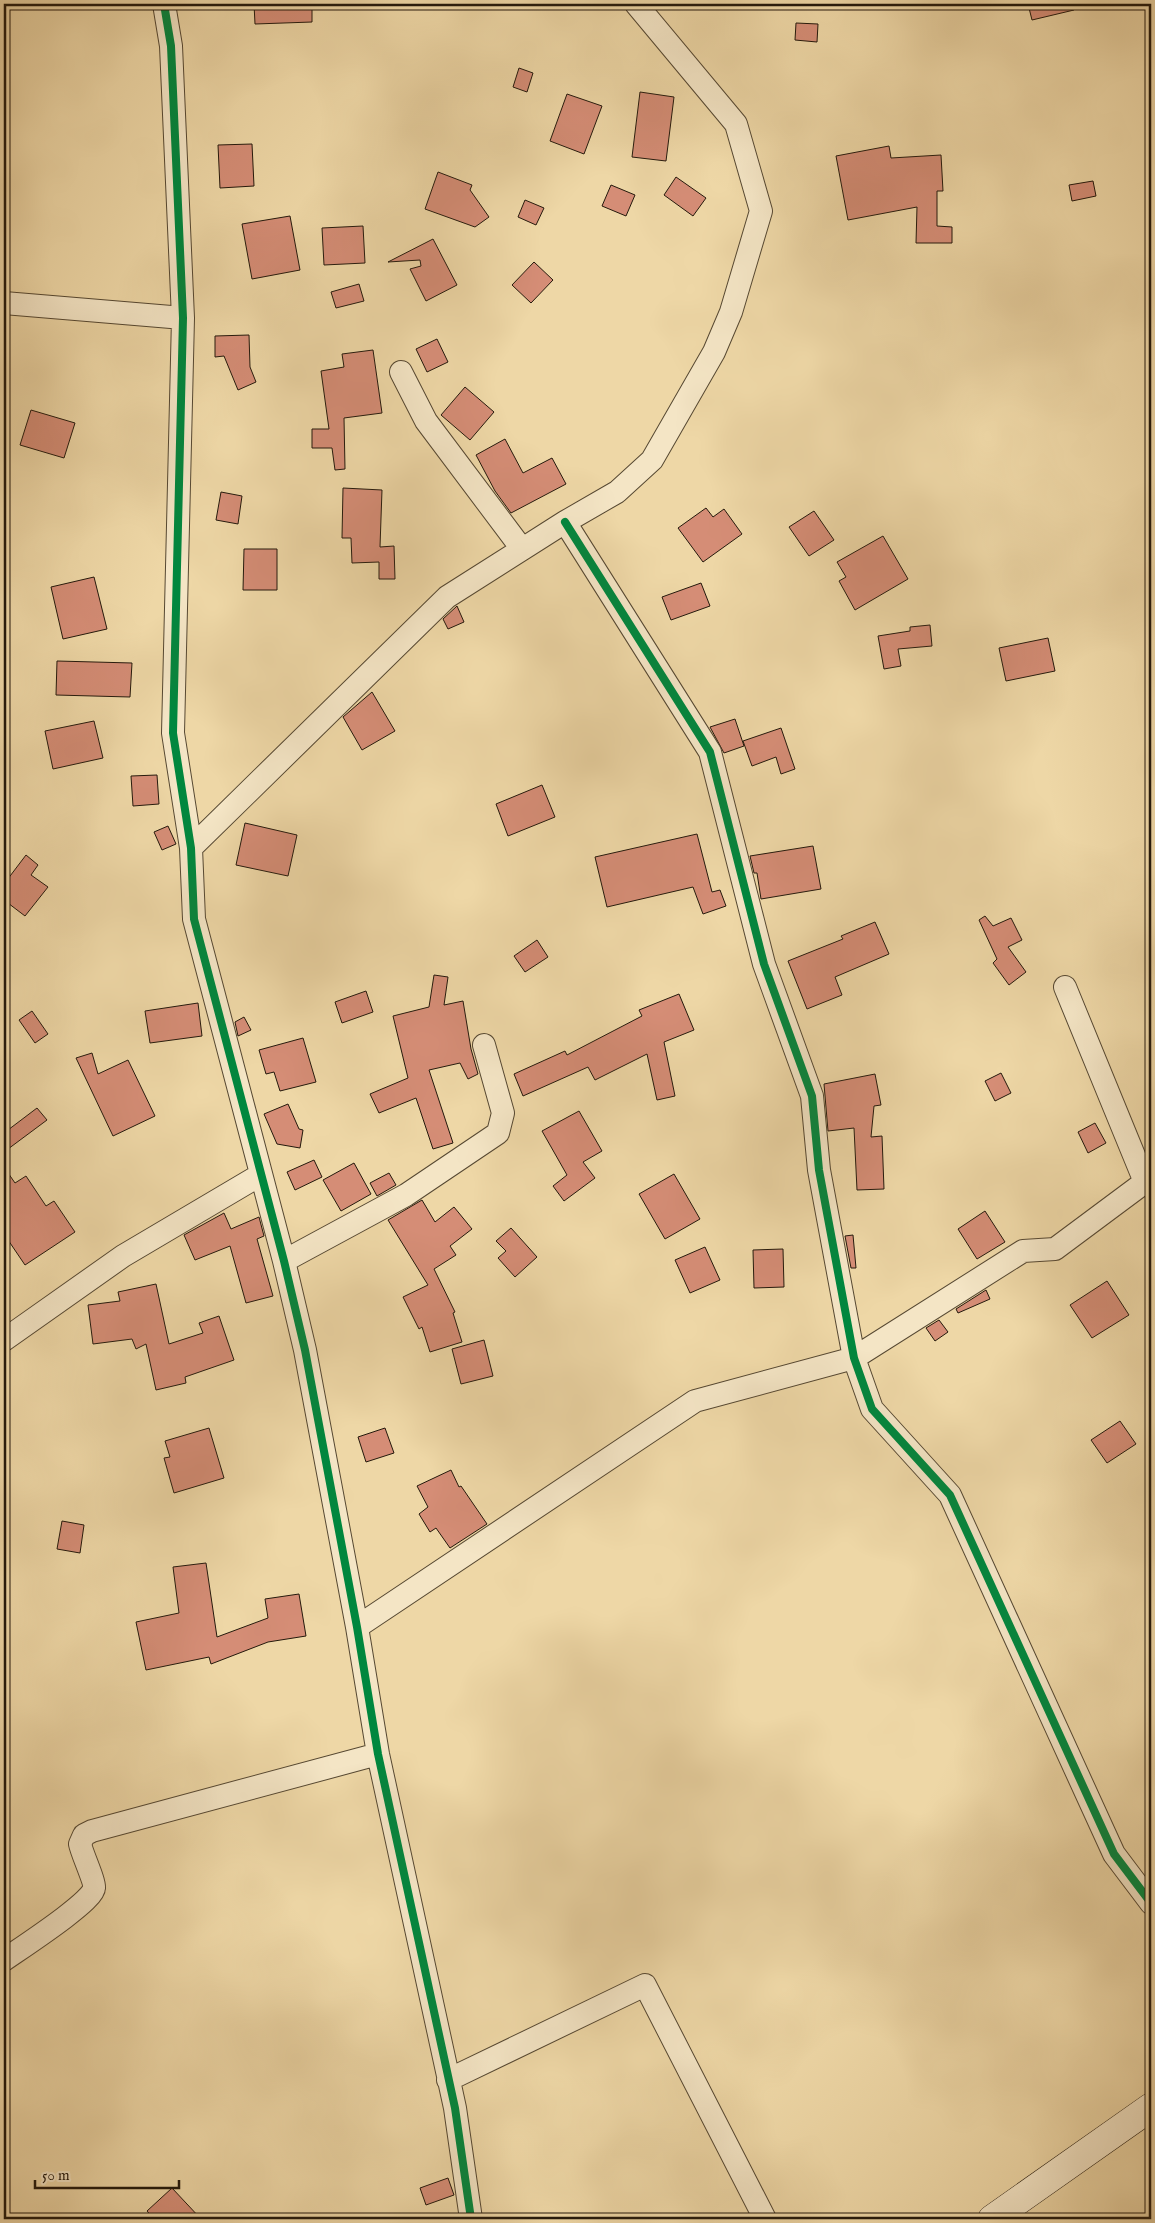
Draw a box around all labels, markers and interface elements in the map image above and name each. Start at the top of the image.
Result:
scale bar [35,2158,179,2190]
text: 50 m [42,2166,70,2185]

